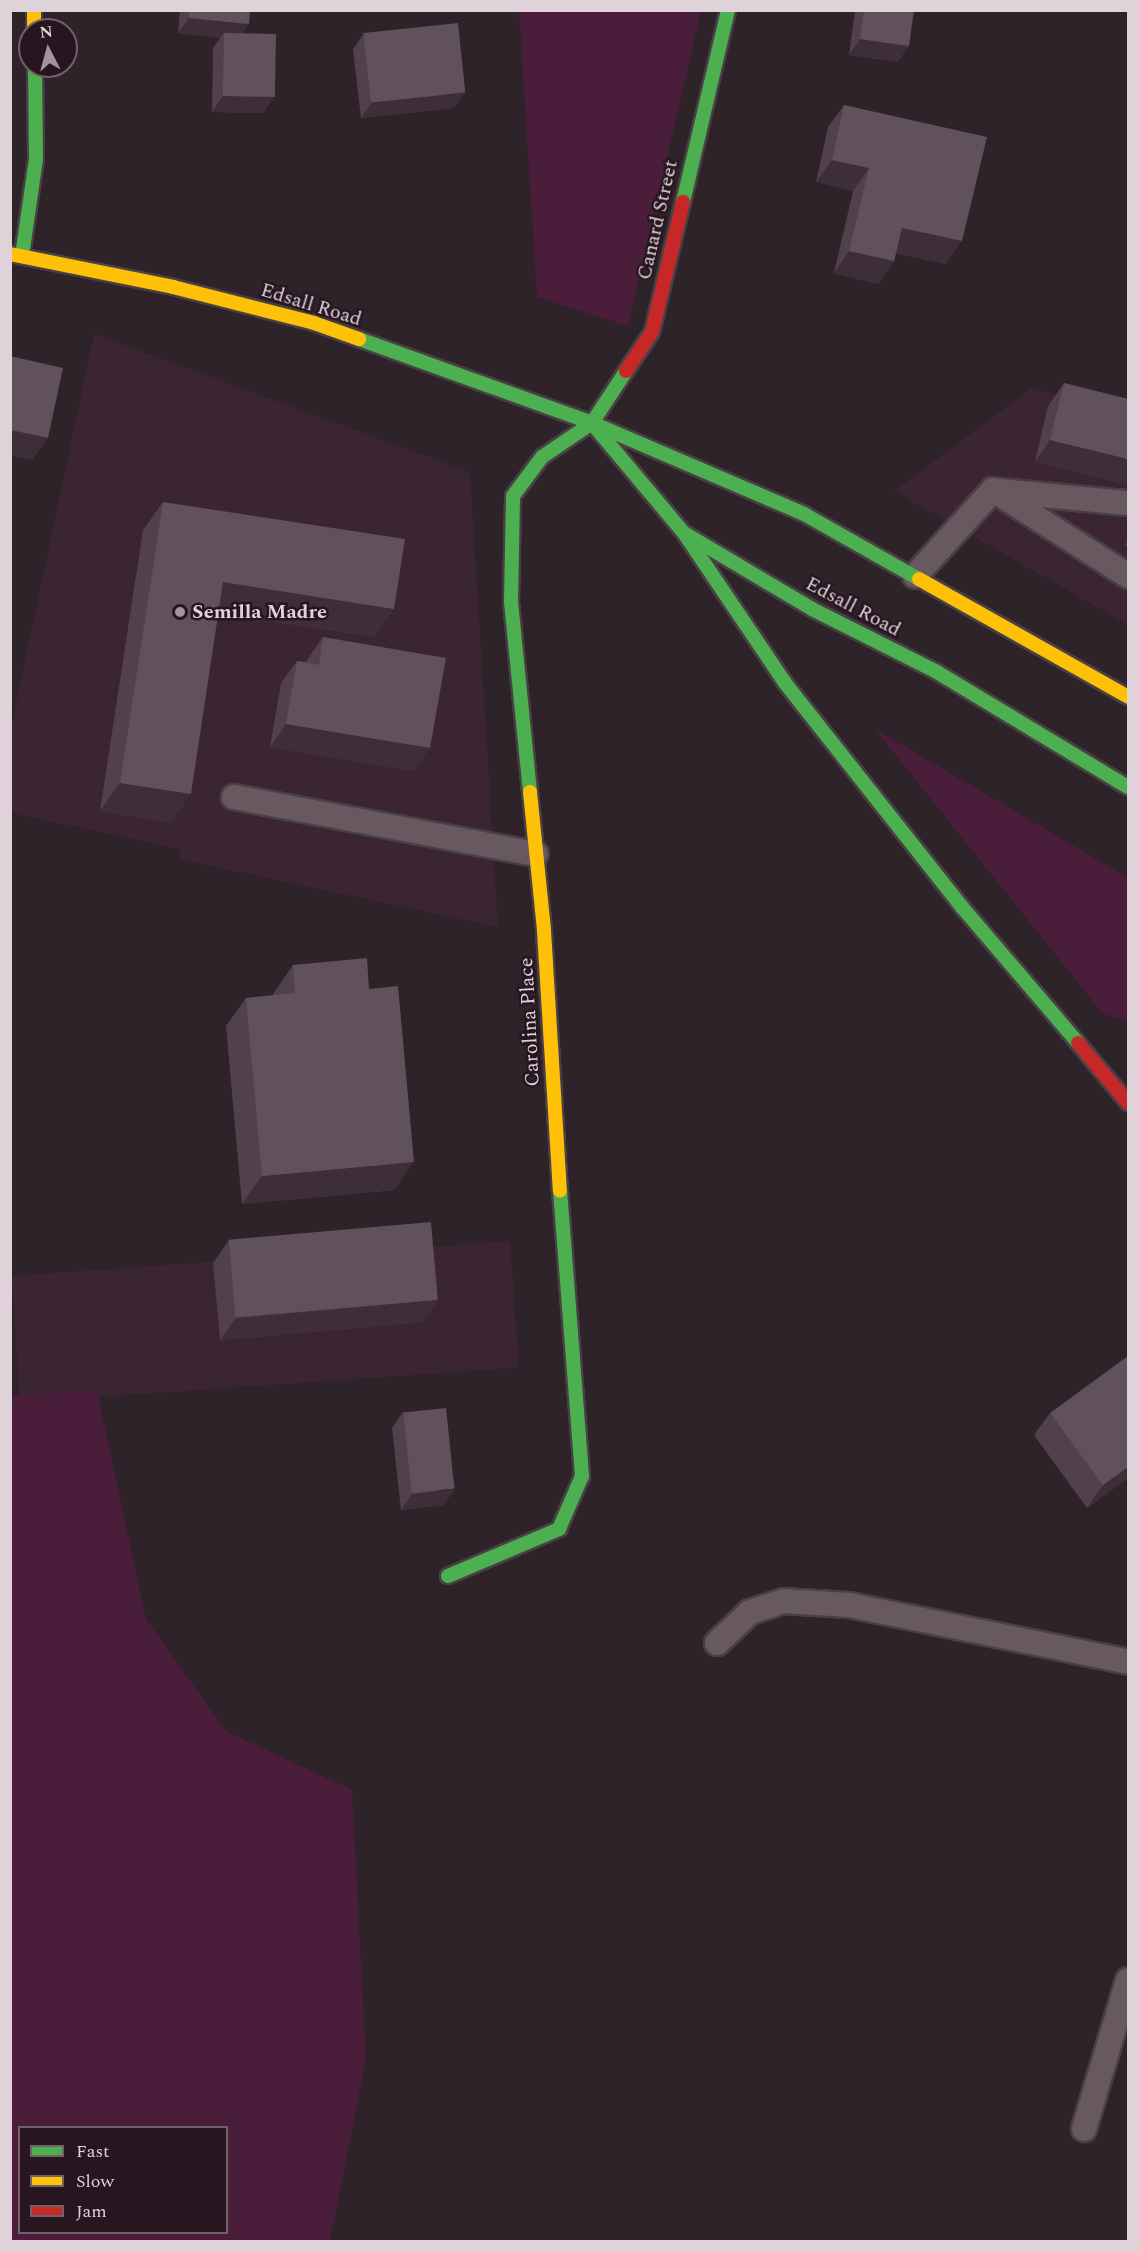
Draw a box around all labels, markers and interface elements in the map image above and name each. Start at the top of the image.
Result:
north arrow [18,18,78,78]
text: N [39,19,54,45]
street label: Canard Street [633,158,683,282]
street label: Edsall Road [258,278,364,332]
street label: Edsall Road [801,572,905,642]
place label: Semilla Madre [192,600,327,624]
marker: Semilla Madre [173,605,187,619]
street label: Carolina Place [515,957,545,1087]
legend [18,2126,228,2234]
text: Fast [76,2138,109,2165]
text: Slow [76,2168,114,2195]
text: Jam [76,2198,107,2225]

